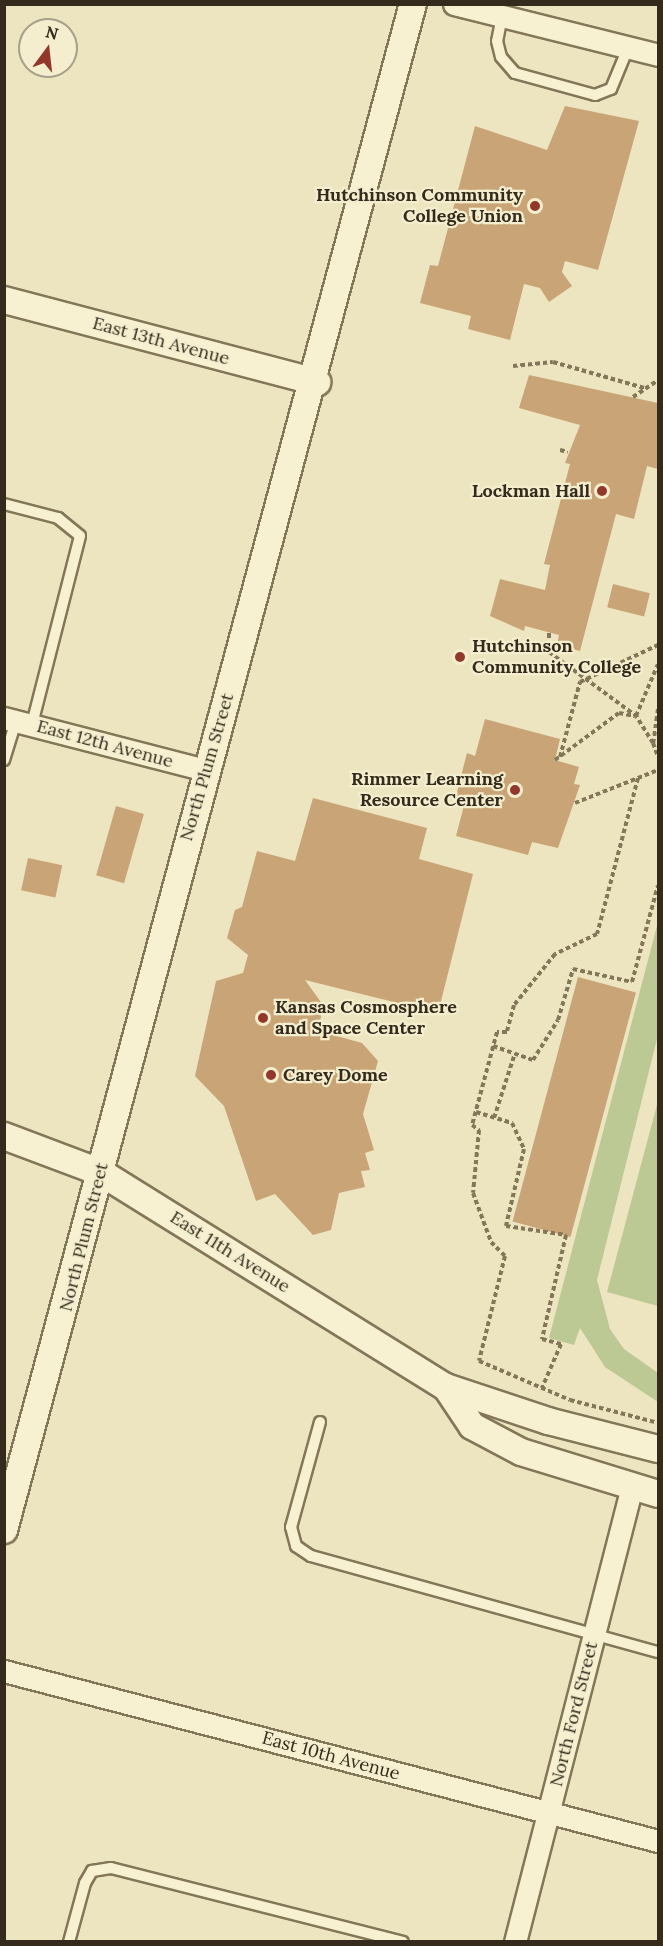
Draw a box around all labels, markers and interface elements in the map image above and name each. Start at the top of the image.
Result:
north arrow [18,18,78,78]
text: N [44,21,61,44]
place label: Hutchinson Community College Union [316,185,523,228]
marker: Hutchinson Community College Union [528,199,542,213]
street label: East 13th Avenue [90,312,232,370]
place label: Lockman Hall [472,480,590,502]
marker: Lockman Hall [595,484,609,498]
place label: Hutchinson Community College [472,636,641,678]
marker: Hutchinson Community College [453,650,467,664]
street label: North Plum Street [176,691,238,843]
street label: East 12th Avenue [34,715,176,773]
place label: Rimmer Learning Resource Center [351,769,503,812]
marker: Rimmer Learning Resource Center [508,783,522,797]
place label: Kansas Cosmosphere and Space Center [275,997,457,1040]
marker: Kansas Cosmosphere and Space Center [256,1011,270,1025]
place label: Carey Dome [283,1064,388,1086]
marker: Carey Dome [264,1068,278,1082]
street label: North Plum Street [55,1160,113,1314]
street label: East 11th Avenue [166,1206,294,1298]
street label: North Ford Street [546,1639,602,1789]
street label: East 10th Avenue [260,1727,402,1785]

